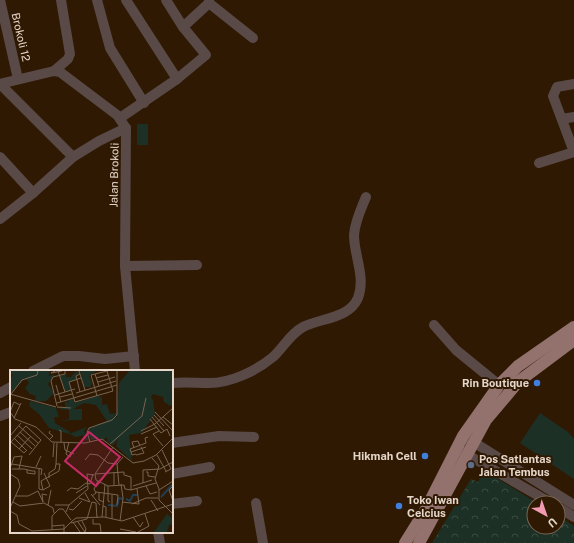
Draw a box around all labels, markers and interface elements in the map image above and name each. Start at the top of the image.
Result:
street label: Brokoli 12 [10,11,33,63]
street label: Jalan Brokoli [107,143,121,207]
inset map [10,370,173,533]
place label: Rin Boutique [462,377,529,389]
marker: Rin Boutique [532,378,542,388]
place label: Hikmah Cell [353,450,417,462]
marker: Hikmah Cell [420,451,430,461]
place label: Pos Satlantas Jalan Tembus [479,453,552,478]
marker: Pos Satlantas Jalan Tembus [466,460,476,470]
place label: Toko Iwan Celcius [407,494,459,519]
north arrow [526,495,566,535]
marker: Toko Iwan Celcius [394,501,404,511]
text: U [545,516,559,530]

